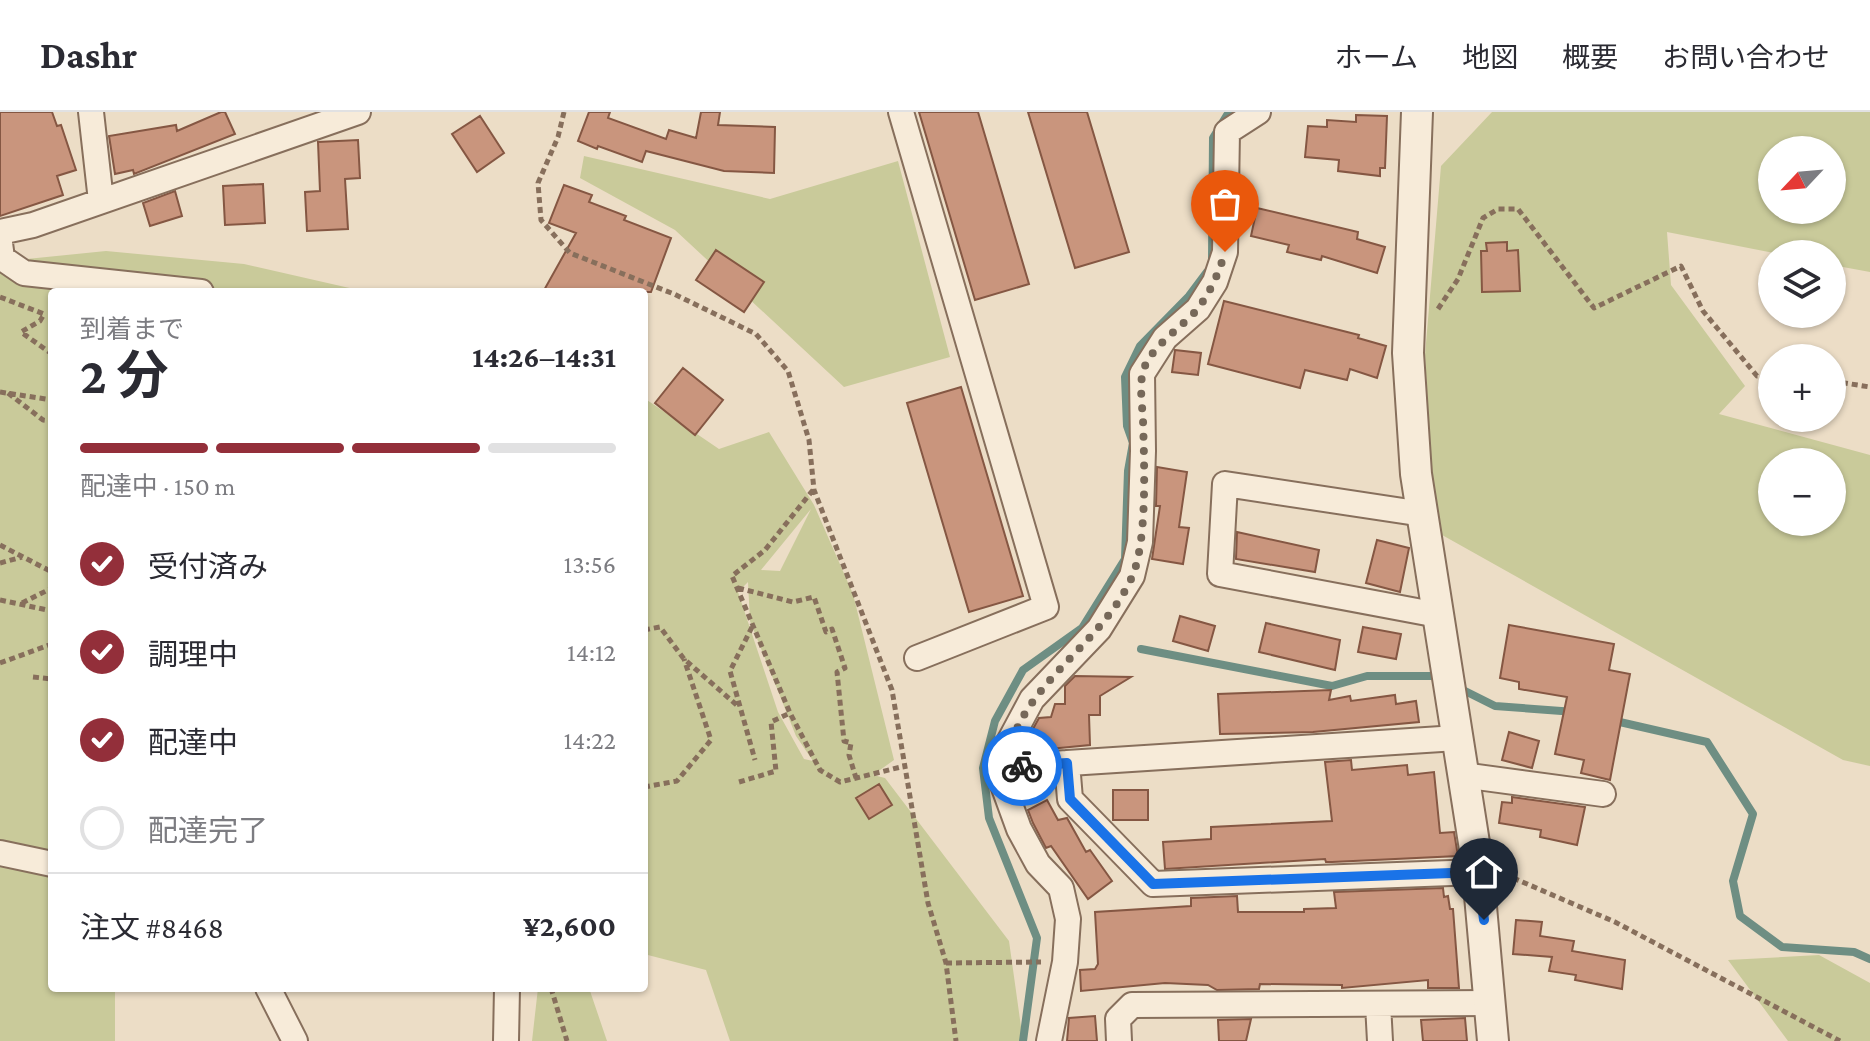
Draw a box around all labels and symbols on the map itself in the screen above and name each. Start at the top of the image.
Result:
north arrow [1758,136,1846,224]
pin [1191,170,1259,252]
courier [982,726,1062,806]
pin [1450,838,1518,920]

